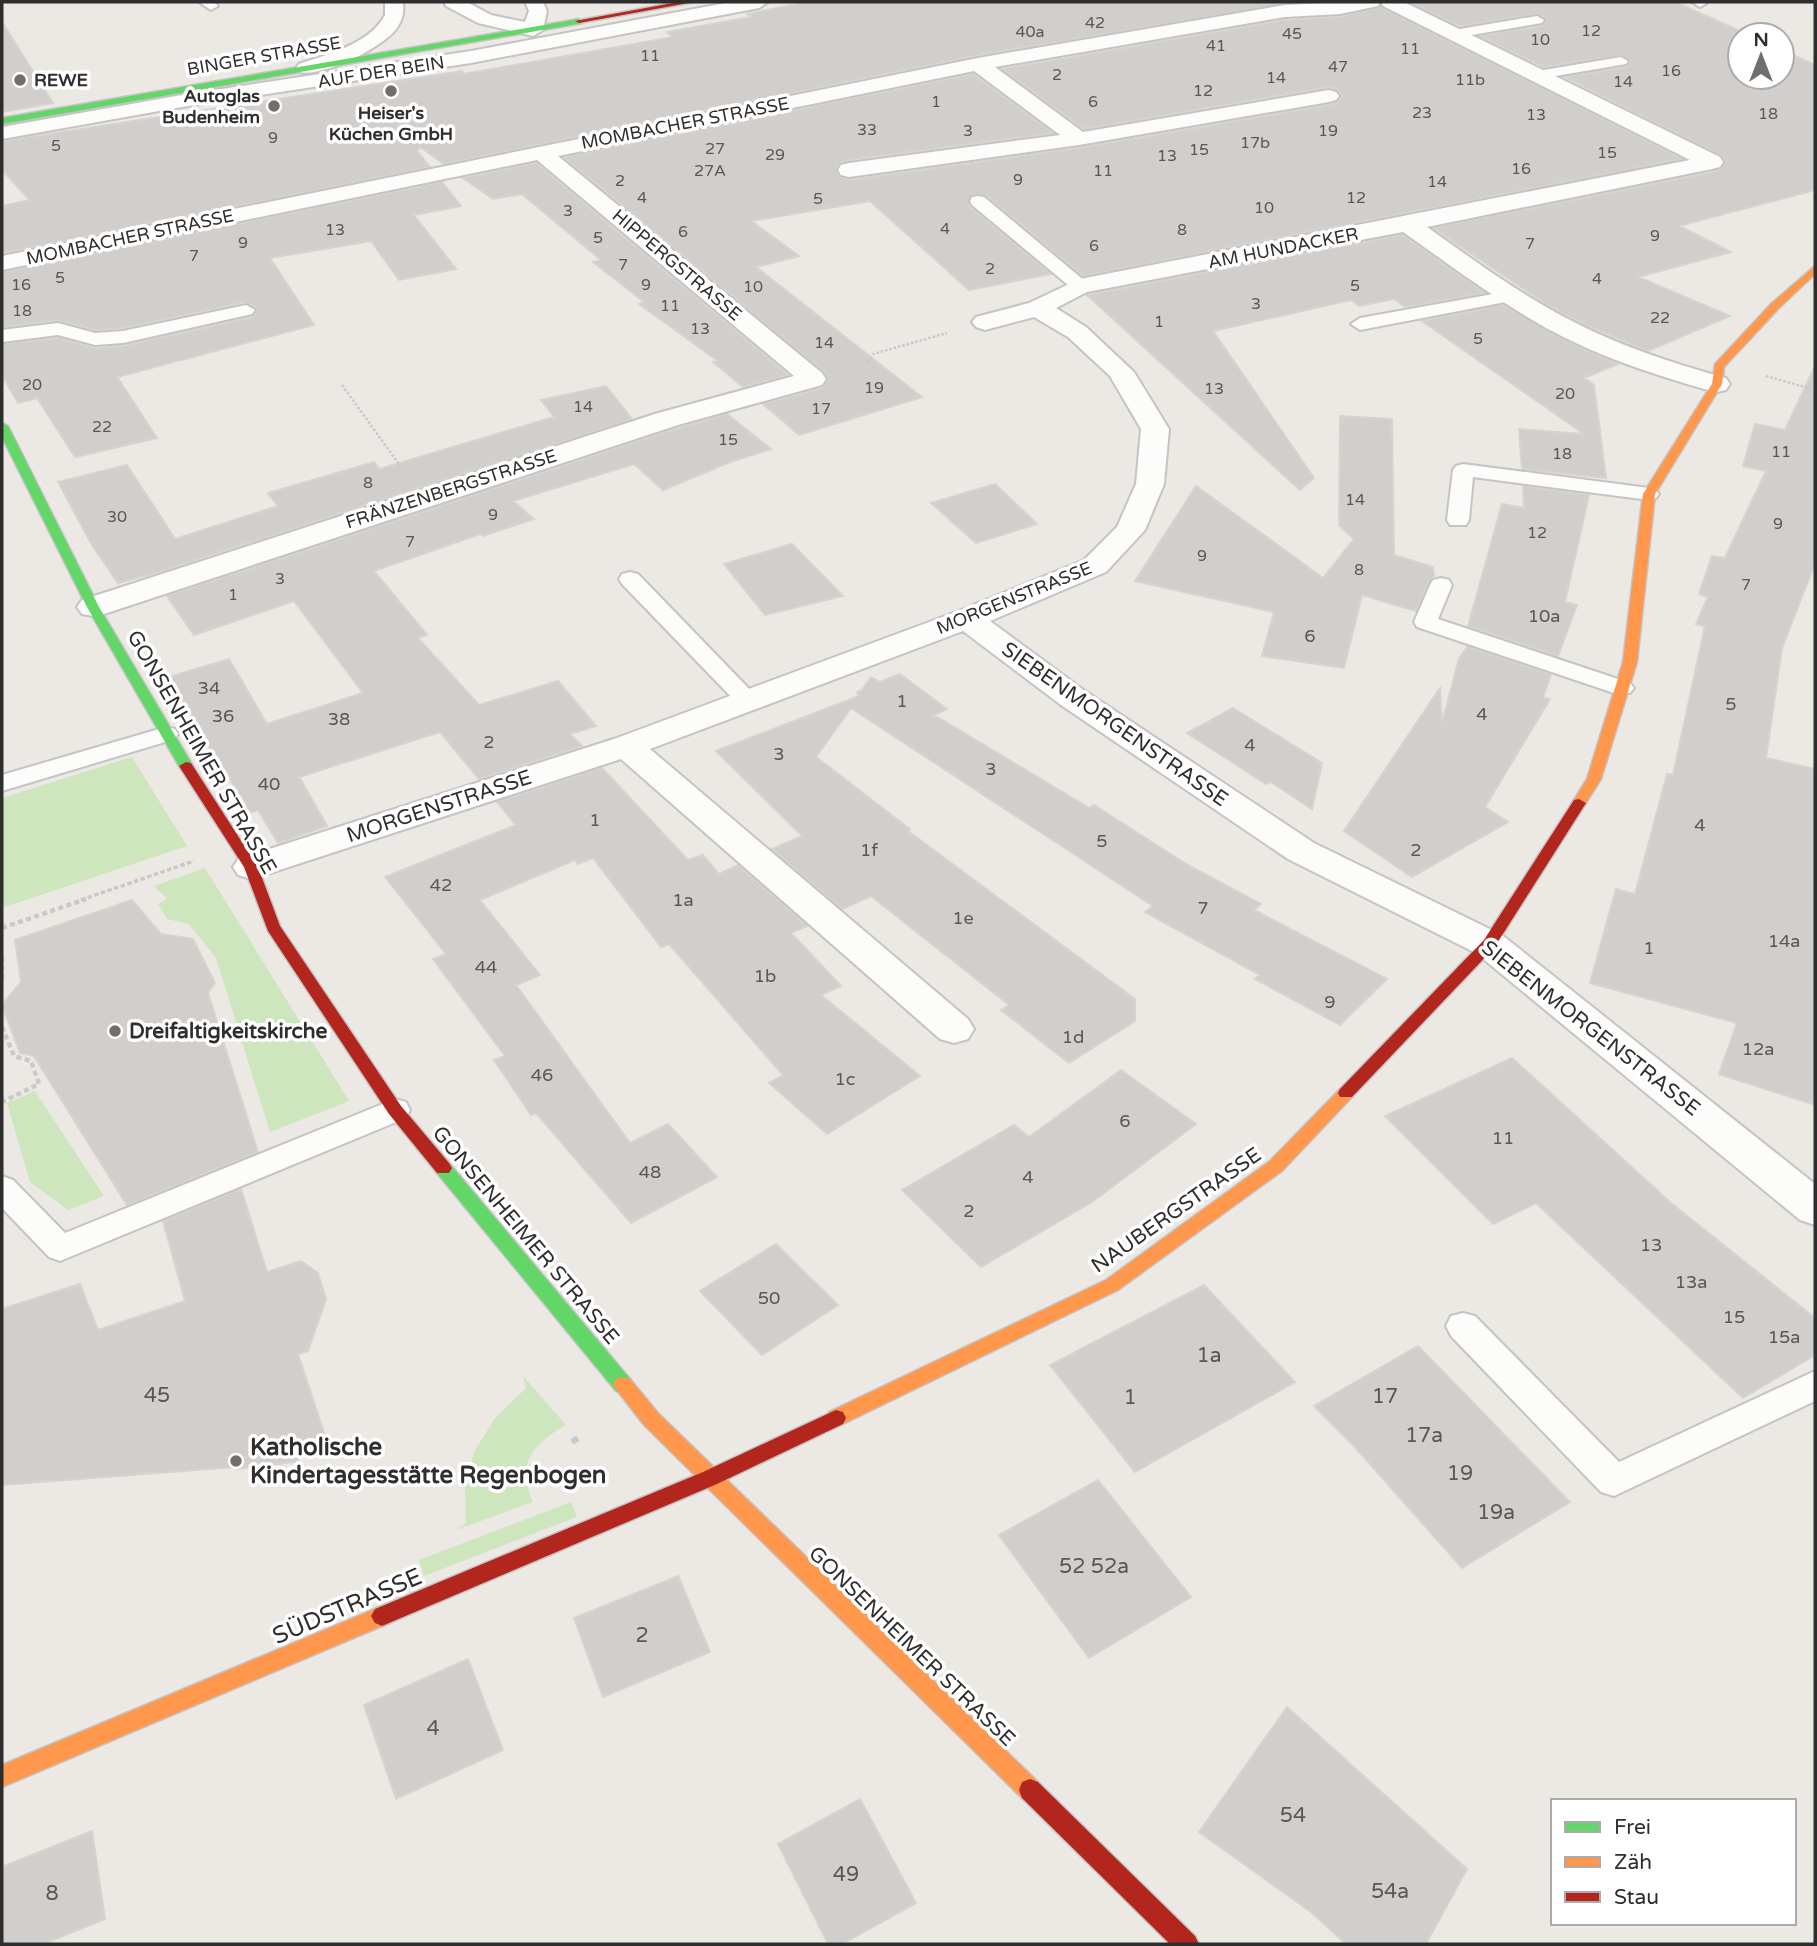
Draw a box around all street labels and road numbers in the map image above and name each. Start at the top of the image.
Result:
street label: BINGER STRASSE [185,32,343,80]
street label: AUF DER BEIN [316,51,446,93]
street label: MOMBACHER STRASSE [579,92,791,154]
street label: MOMBACHER STRASSE [24,204,236,270]
street label: HIPPERGSTRASSE [608,204,746,326]
street label: AM HUNDACKER [1206,223,1360,273]
street label: FRÄNZENBERGSTRASSE [343,444,559,534]
street label: MORGENSTRASSE [933,557,1095,639]
street label: GONSENHEIMER STRASSE [121,626,282,879]
street label: SIEBENMORGENSTRASSE [997,637,1233,812]
street label: MORGENSTRASSE [343,765,535,848]
street label: SIEBENMORGENSTRASSE [1476,935,1705,1121]
street label: GONSENHEIMER STRASSE [427,1121,624,1350]
street label: NAUBERGSTRASSE [1087,1142,1266,1278]
street label: GONSENHEIMER STRASSE [803,1541,1020,1752]
street label: SÜDSTRASSE [268,1562,426,1651]

